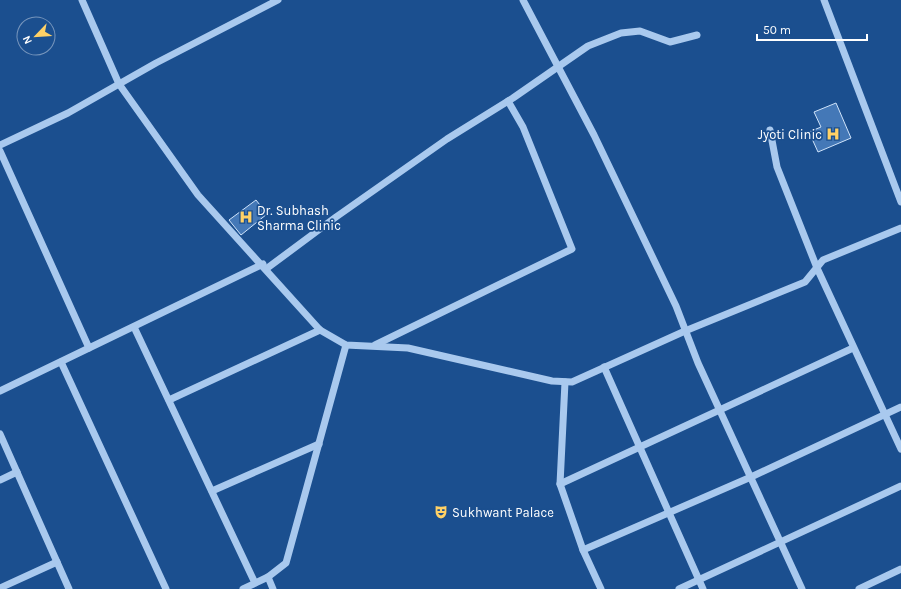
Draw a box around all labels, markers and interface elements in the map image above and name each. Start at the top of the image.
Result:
north arrow [16,16,56,56]
scale bar [757,16,867,42]
text: 50 m [763,23,791,37]
text: N [20,34,35,46]
hospital icon: Jyoti Clinic [825,126,841,142]
place label: Jyoti Clinic [758,127,822,142]
place label: Dr. Subhash Sharma Clinic [257,203,341,233]
hospital icon: Dr. Subhash Sharma Clinic [238,209,254,225]
theatre icon: Sukhwant Palace [433,504,449,520]
place label: Sukhwant Palace [452,505,554,520]

